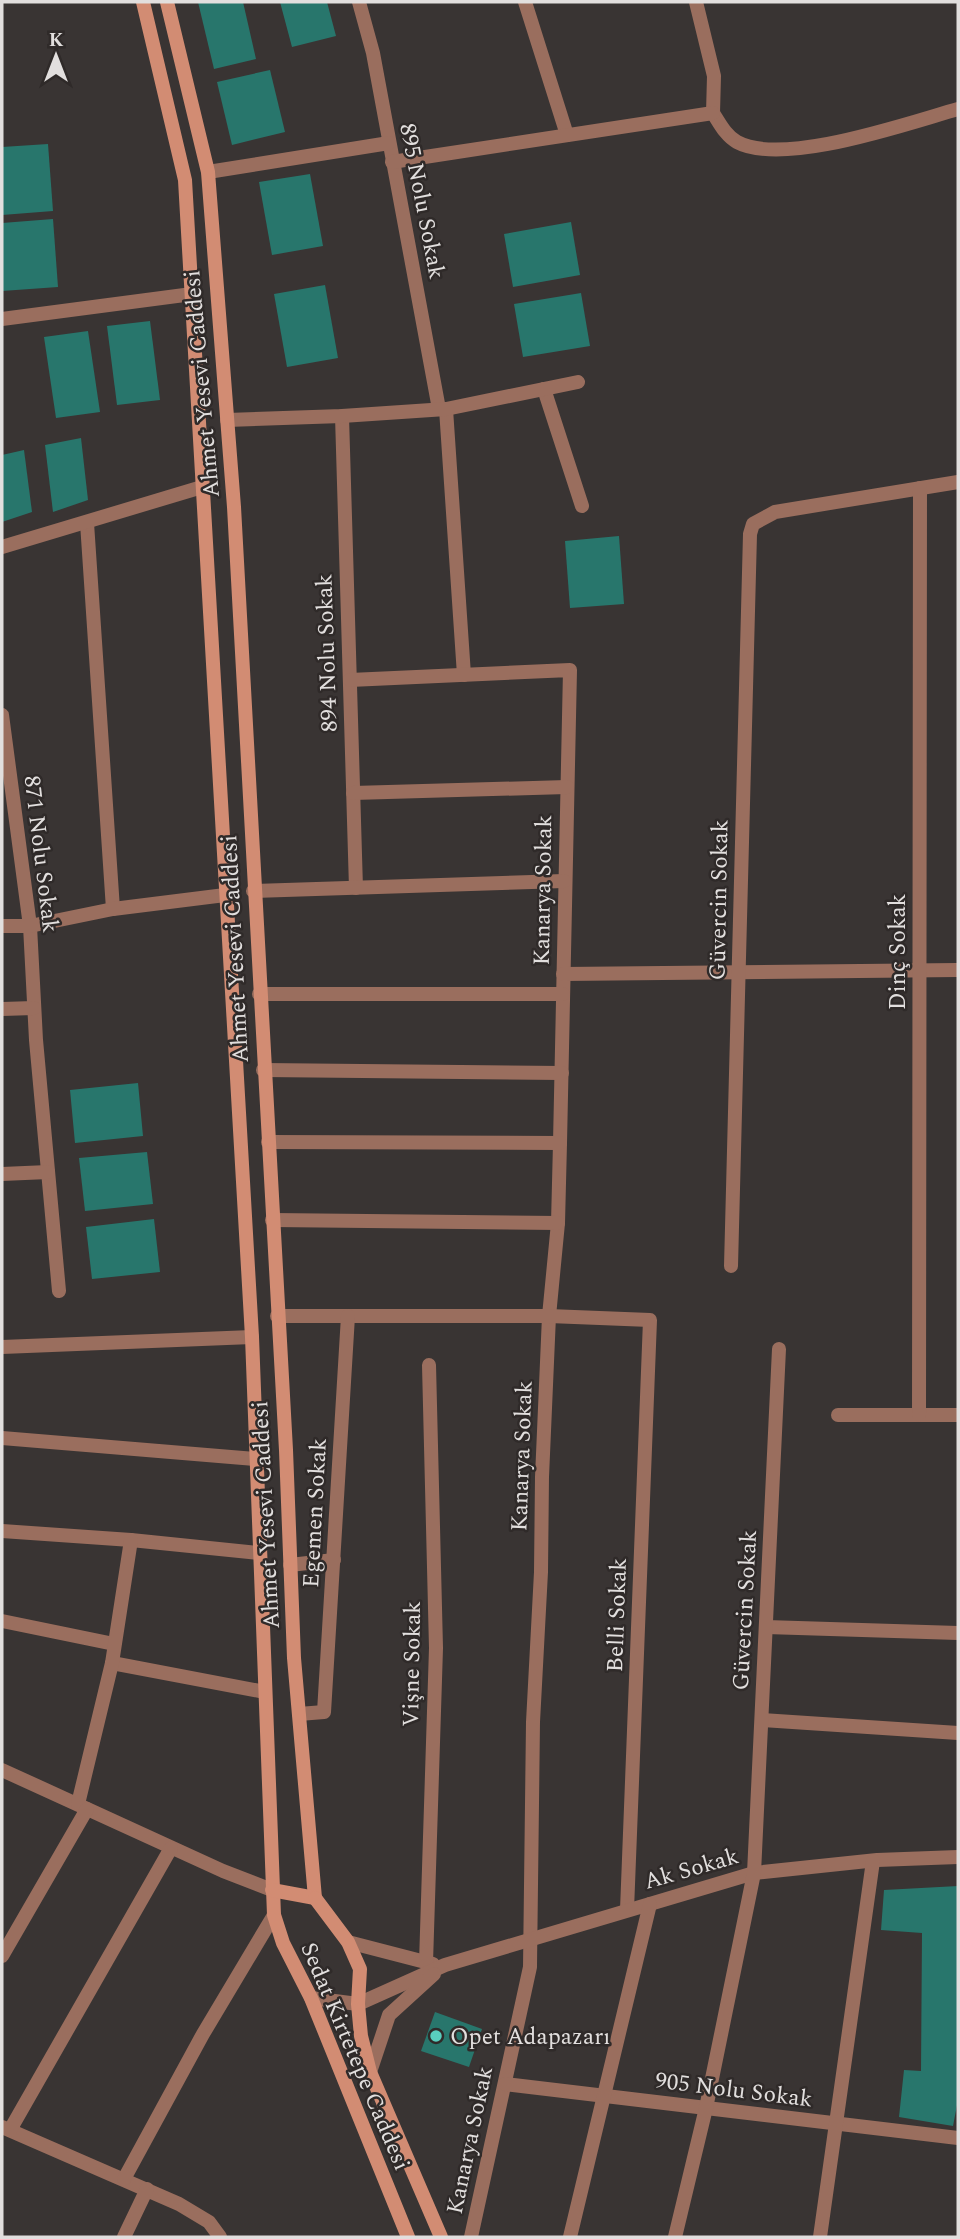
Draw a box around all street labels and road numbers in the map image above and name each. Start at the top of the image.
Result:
street label: 895 Nolu Sokak [389,120,454,282]
street label: Ahmet Yesevi Caddesi [175,269,230,499]
street label: 894 Nolu Sokak [307,573,348,733]
street label: 871 Nolu Sokak [14,774,68,935]
street label: Kanarya Sokak [525,814,562,966]
street label: Güvercin Sokak [701,819,738,981]
street label: Ahmet Yesevi Caddesi [212,834,259,1064]
street label: Dinç Sokak [881,893,916,1010]
street label: Kanarya Sokak [502,1380,543,1532]
street label: Ahmet Yesevi Caddesi [243,1400,290,1630]
street label: Egemen Sokak [294,1437,337,1589]
street label: Güvercin Sokak [724,1529,767,1691]
street label: Belli Sokak [598,1557,637,1673]
street label: Vişne Sokak [394,1601,431,1727]
street label: Ak Sokak [640,1839,743,1900]
street label: Sedat Kirtetepe Caddesi [291,1937,419,2176]
street label: Kanarya Sokak [438,2063,503,2218]
street label: 905 Nolu Sokak [653,2063,815,2118]

